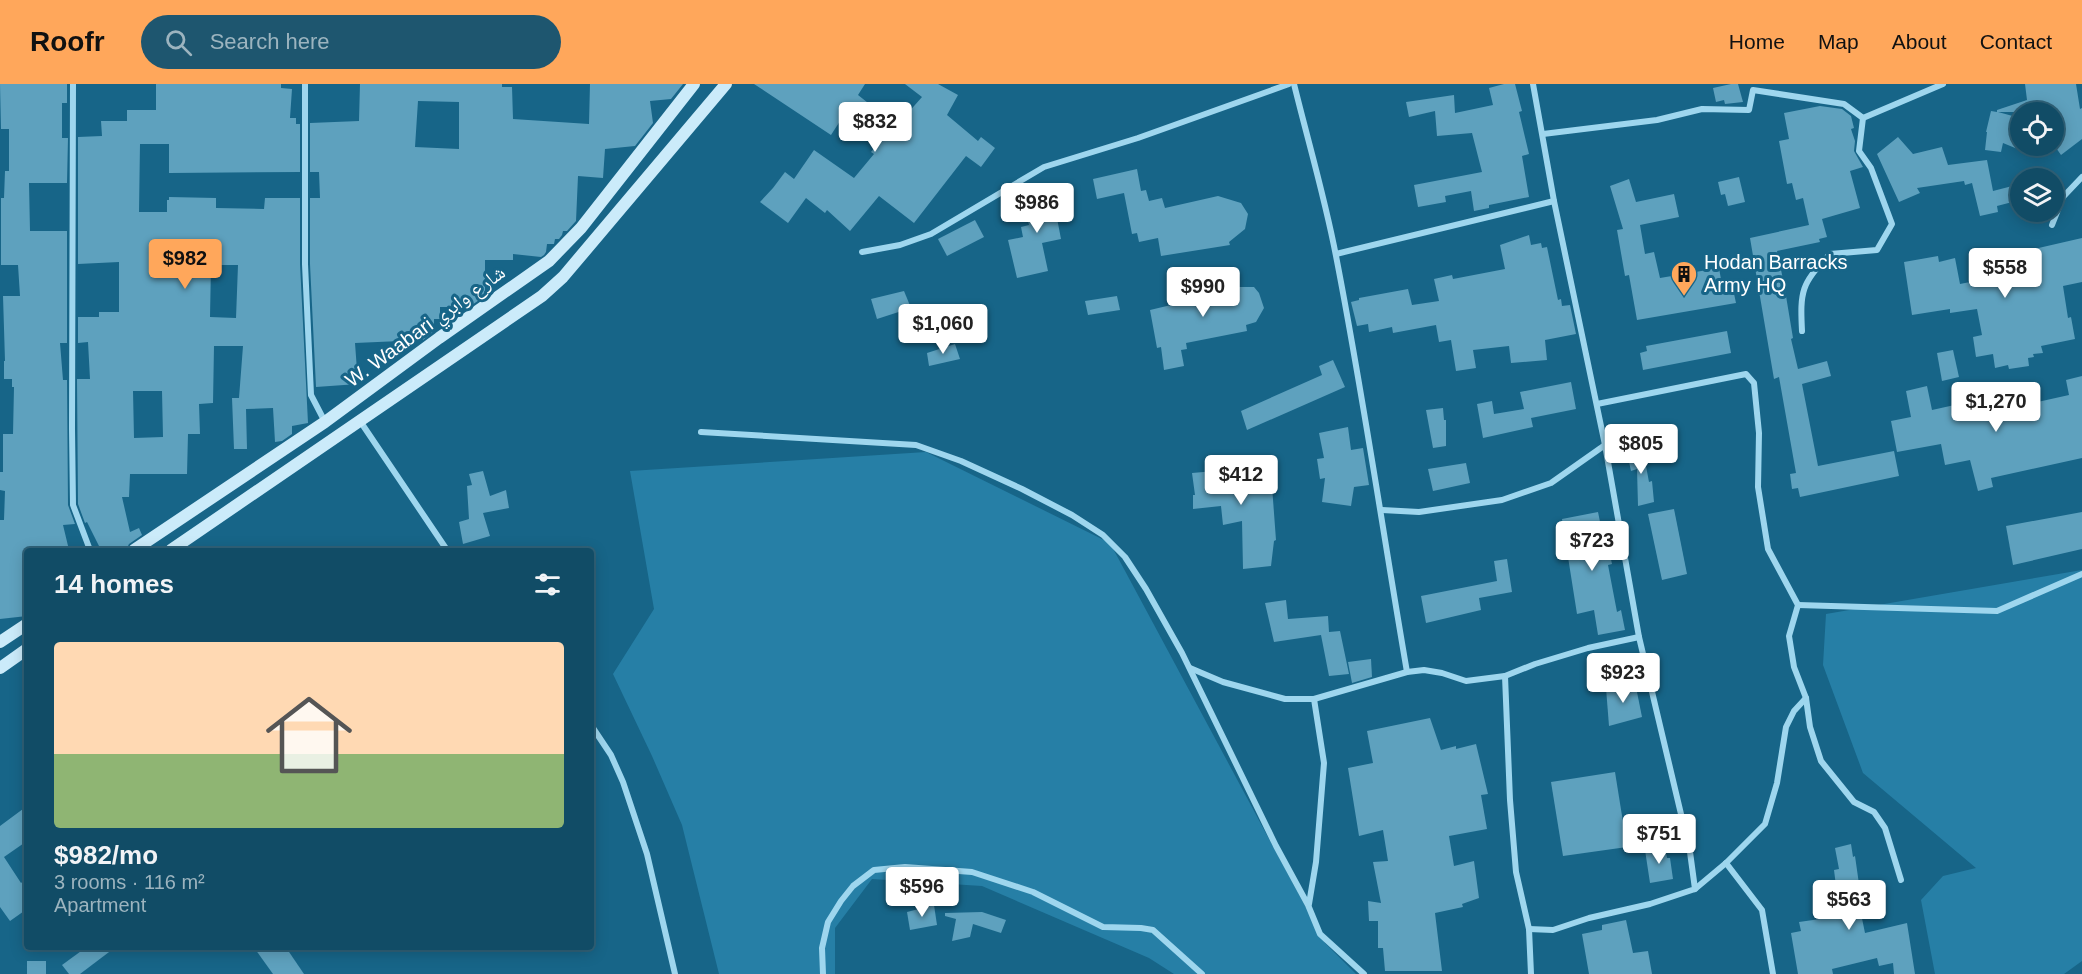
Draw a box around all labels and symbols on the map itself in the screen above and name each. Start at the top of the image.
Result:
pin: $832 [839,102,911,153]
pin: $986 [1001,183,1073,234]
pin: $982 [149,239,221,290]
pin: $558 [1969,248,2041,299]
place label: Hodan Barracks Army HQ [1704,251,1847,296]
building icon: Hodan Barracks Army HQ [1669,259,1699,297]
street label: W. Waabari شارع وابري [341,261,512,395]
pin: $990 [1167,267,1239,318]
pin: $1,060 [894,304,992,355]
pin: $1,270 [1947,382,2045,433]
pin: $805 [1605,424,1677,475]
pin: $412 [1205,455,1277,506]
pin: $723 [1556,521,1628,572]
pin: $923 [1587,653,1659,704]
pin: $751 [1623,814,1695,865]
pin: $596 [886,867,958,918]
pin: $563 [1813,880,1885,931]

